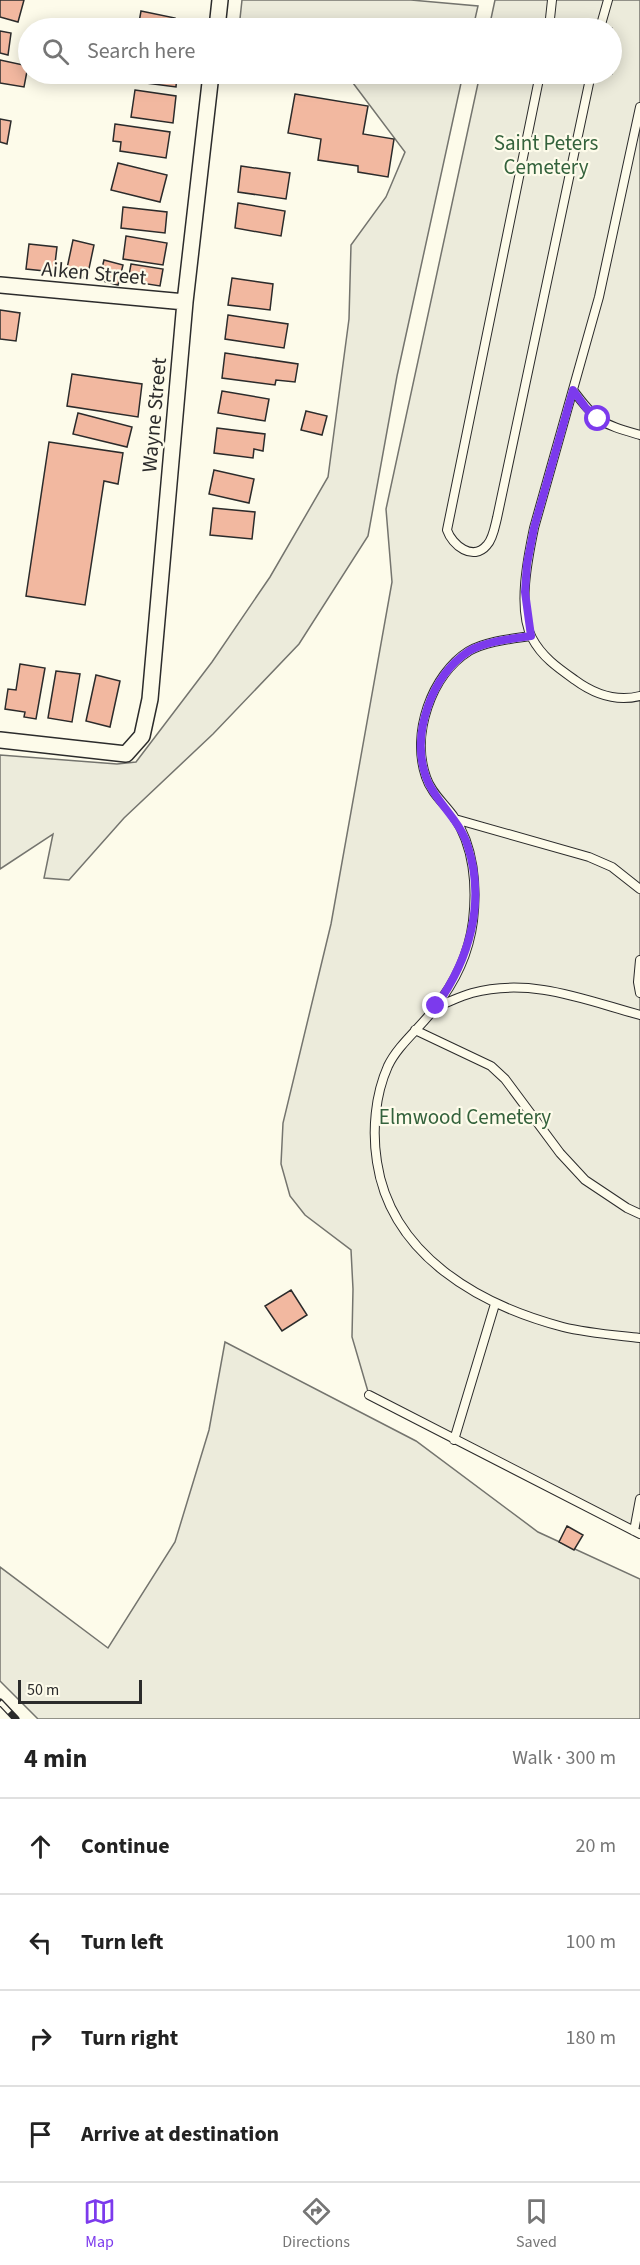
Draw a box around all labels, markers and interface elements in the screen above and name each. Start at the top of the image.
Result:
search box [18,18,622,84]
icon: search [39,35,72,68]
text: Search here [87,35,195,67]
park label: Saint Peters Cemetery [494,128,598,182]
street label: Aiken Street [40,253,148,293]
street label: Wayne Street [134,356,174,474]
route start [584,405,610,431]
route end [422,992,448,1018]
park label: Elmwood Cemetery [379,1102,551,1132]
scale bar [18,1677,142,1704]
text: 50 m [27,1679,59,1701]
text: 4 min [24,1740,87,1777]
text: Walk · 300 m [512,1744,616,1772]
icon: ahead [24,1830,57,1863]
text: Continue [81,1830,170,1862]
text: 20 m [576,1832,616,1860]
icon: left [24,1926,57,1959]
text: Turn left [81,1926,163,1958]
text: 100 m [566,1928,616,1956]
icon: right [24,2022,57,2055]
text: Turn right [81,2022,178,2054]
text: 180 m [566,2024,616,2052]
icon: arrive [24,2118,57,2151]
text: Arrive at destination [81,2118,279,2150]
tab: Map [83,2195,116,2253]
tab: Directions [282,2195,350,2253]
tab: Saved [516,2195,557,2253]

